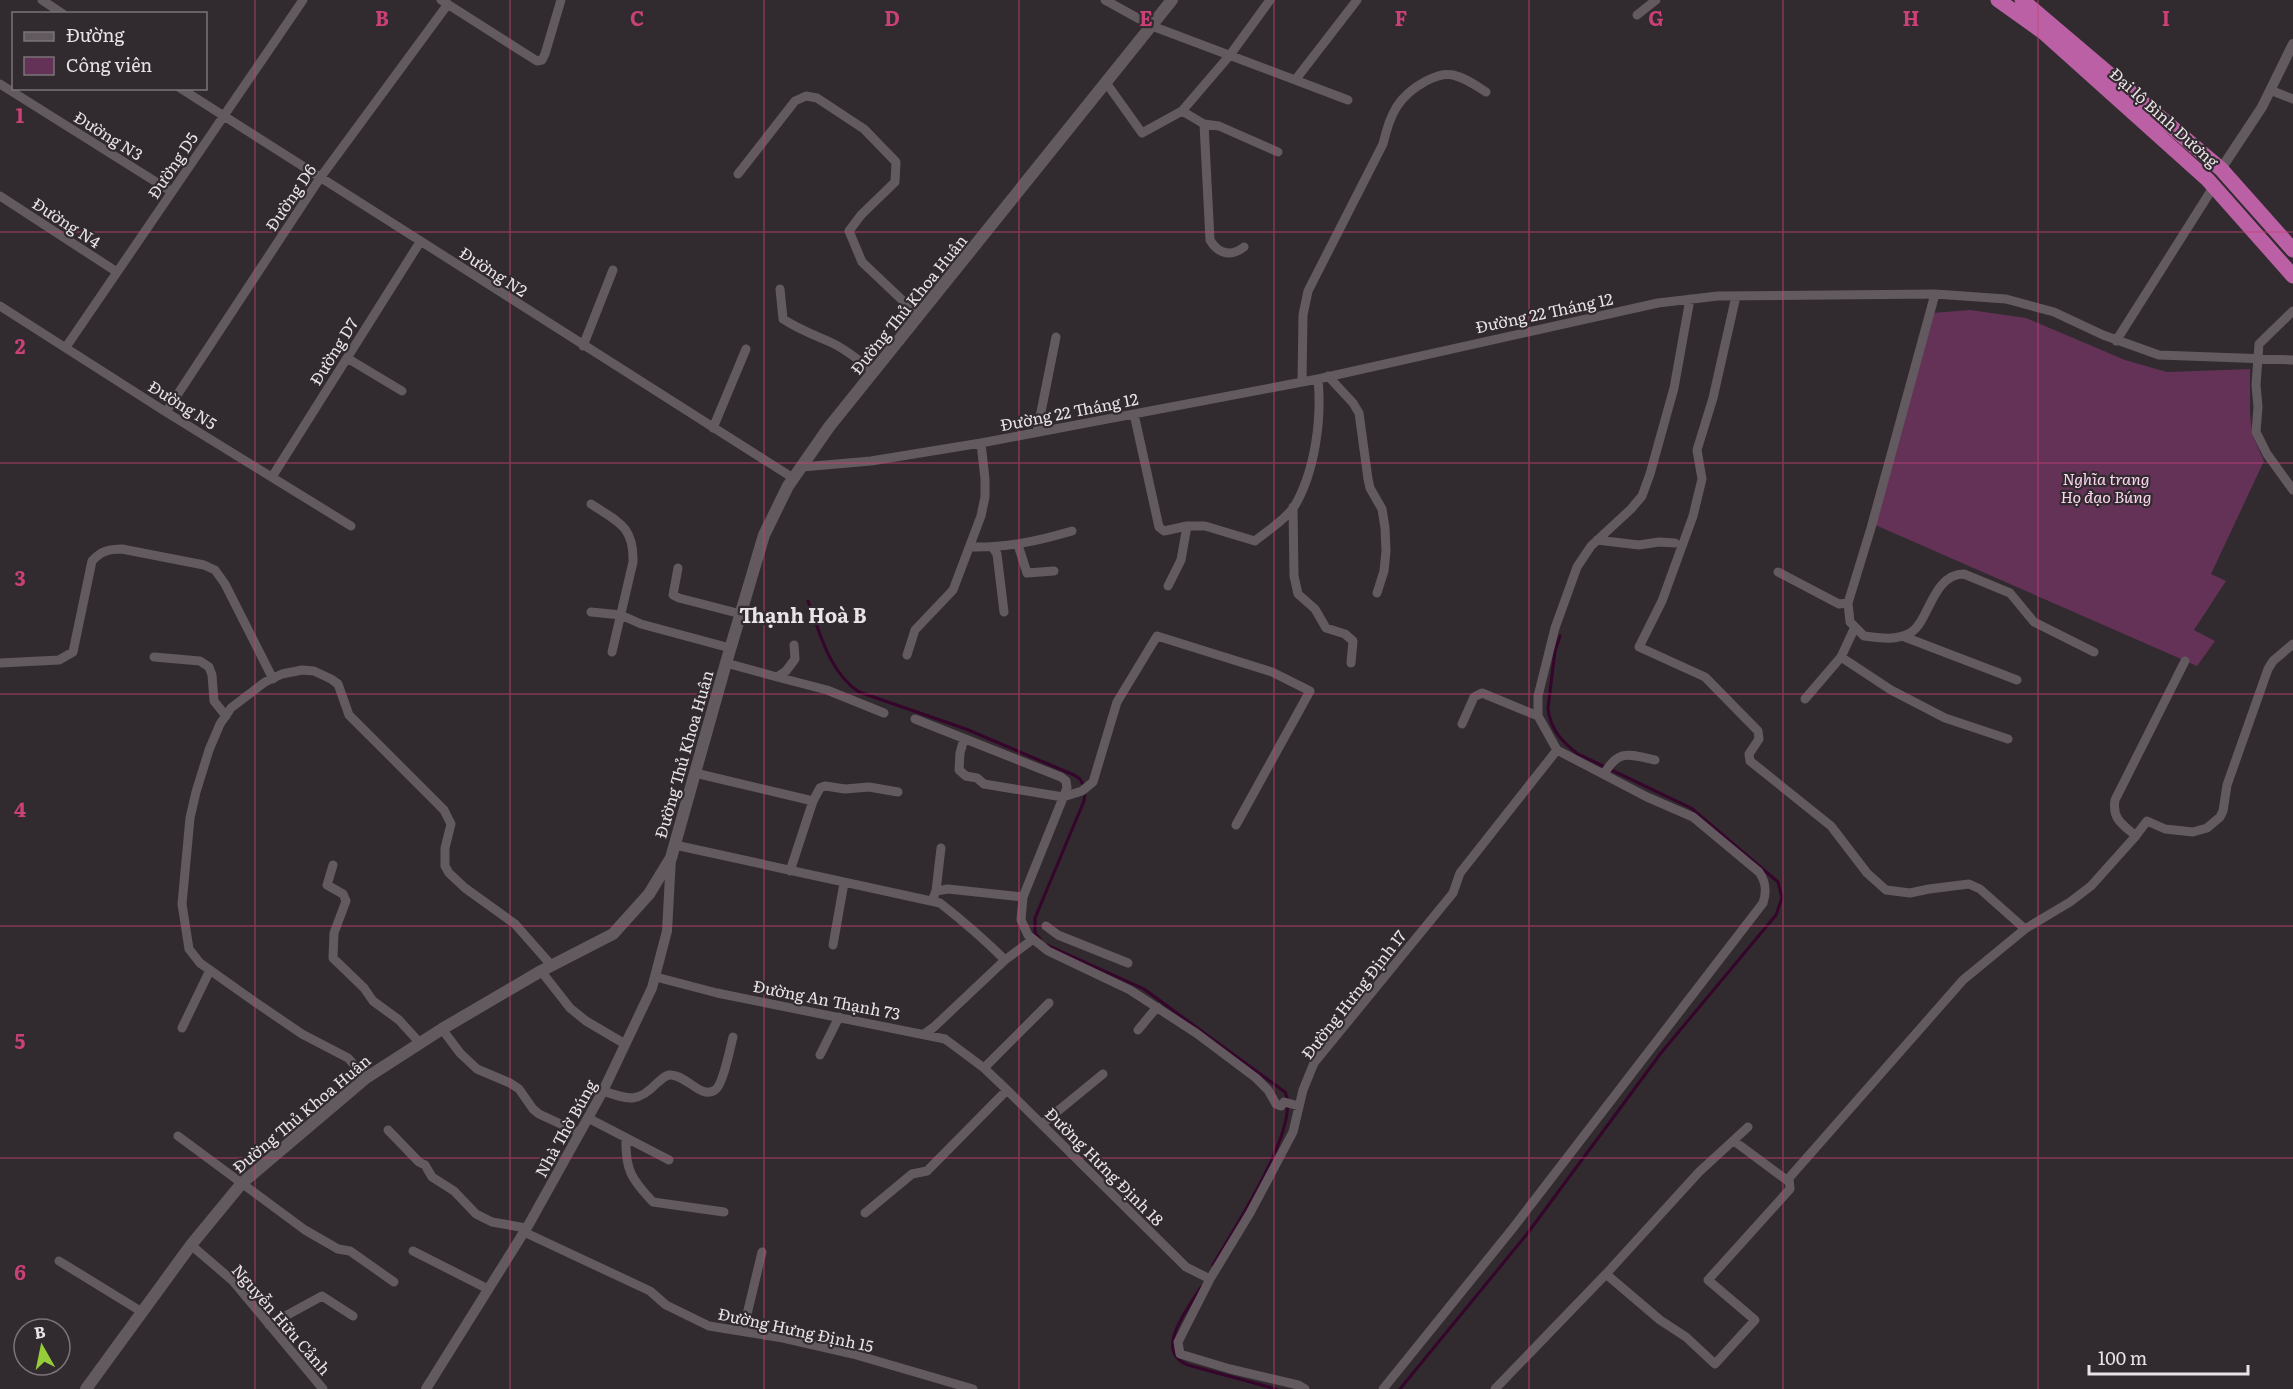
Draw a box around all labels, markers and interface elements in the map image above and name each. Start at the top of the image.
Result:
text: B [375,2,389,32]
text: C [630,2,644,32]
text: D [884,2,900,32]
text: E [1139,2,1153,32]
text: F [1395,2,1408,32]
text: G [1648,2,1664,32]
text: H [1903,2,1919,32]
text: I [2162,2,2170,32]
legend [12,12,207,90]
text: Đường [66,21,125,48]
text: Công viên [66,51,152,78]
street label: Đại lộ Bình Dương [2105,61,2225,173]
text: 1 [16,99,24,129]
street label: Đường N3 [70,104,148,166]
street label: Đường D5 [141,127,203,203]
street label: Đường D6 [259,158,321,235]
street label: Đường N4 [28,191,106,253]
street label: Đường Thủ Khoa Huân [844,229,972,379]
street label: Đường N2 [455,240,533,302]
street label: Đường 22 Tháng 12 [1473,286,1615,338]
street label: Đường D7 [303,313,363,389]
text: 2 [15,330,26,360]
street label: Đường N5 [144,374,222,434]
street label: Đường 22 Tháng 12 [998,386,1140,436]
park label: Nghĩa trang Họ đạo Búng [2060,466,2152,508]
text: 3 [14,562,26,592]
district label: Thạnh Hoà B [739,599,867,629]
street label: Đường Thủ Khoa Huân [647,667,719,841]
text: 4 [14,793,26,823]
street label: Đường Hưng Định 17 [1295,924,1411,1064]
street label: Đường An Thạnh 73 [751,973,903,1025]
text: 5 [15,1025,26,1055]
street label: Đường Thủ Khoa Huân [227,1048,376,1178]
street label: Nhà Thờ Búng [528,1075,602,1181]
street label: Đường Hưng Định 18 [1040,1101,1170,1231]
text: 6 [14,1256,26,1286]
street label: Nguyễn Hữu Cảnh [227,1258,337,1380]
street label: Đường Hưng Định 15 [716,1301,876,1357]
north arrow [12,1317,72,1377]
text: B [32,1318,47,1344]
scale bar [2089,1338,2248,1376]
text: 100 m [2098,1344,2147,1371]

